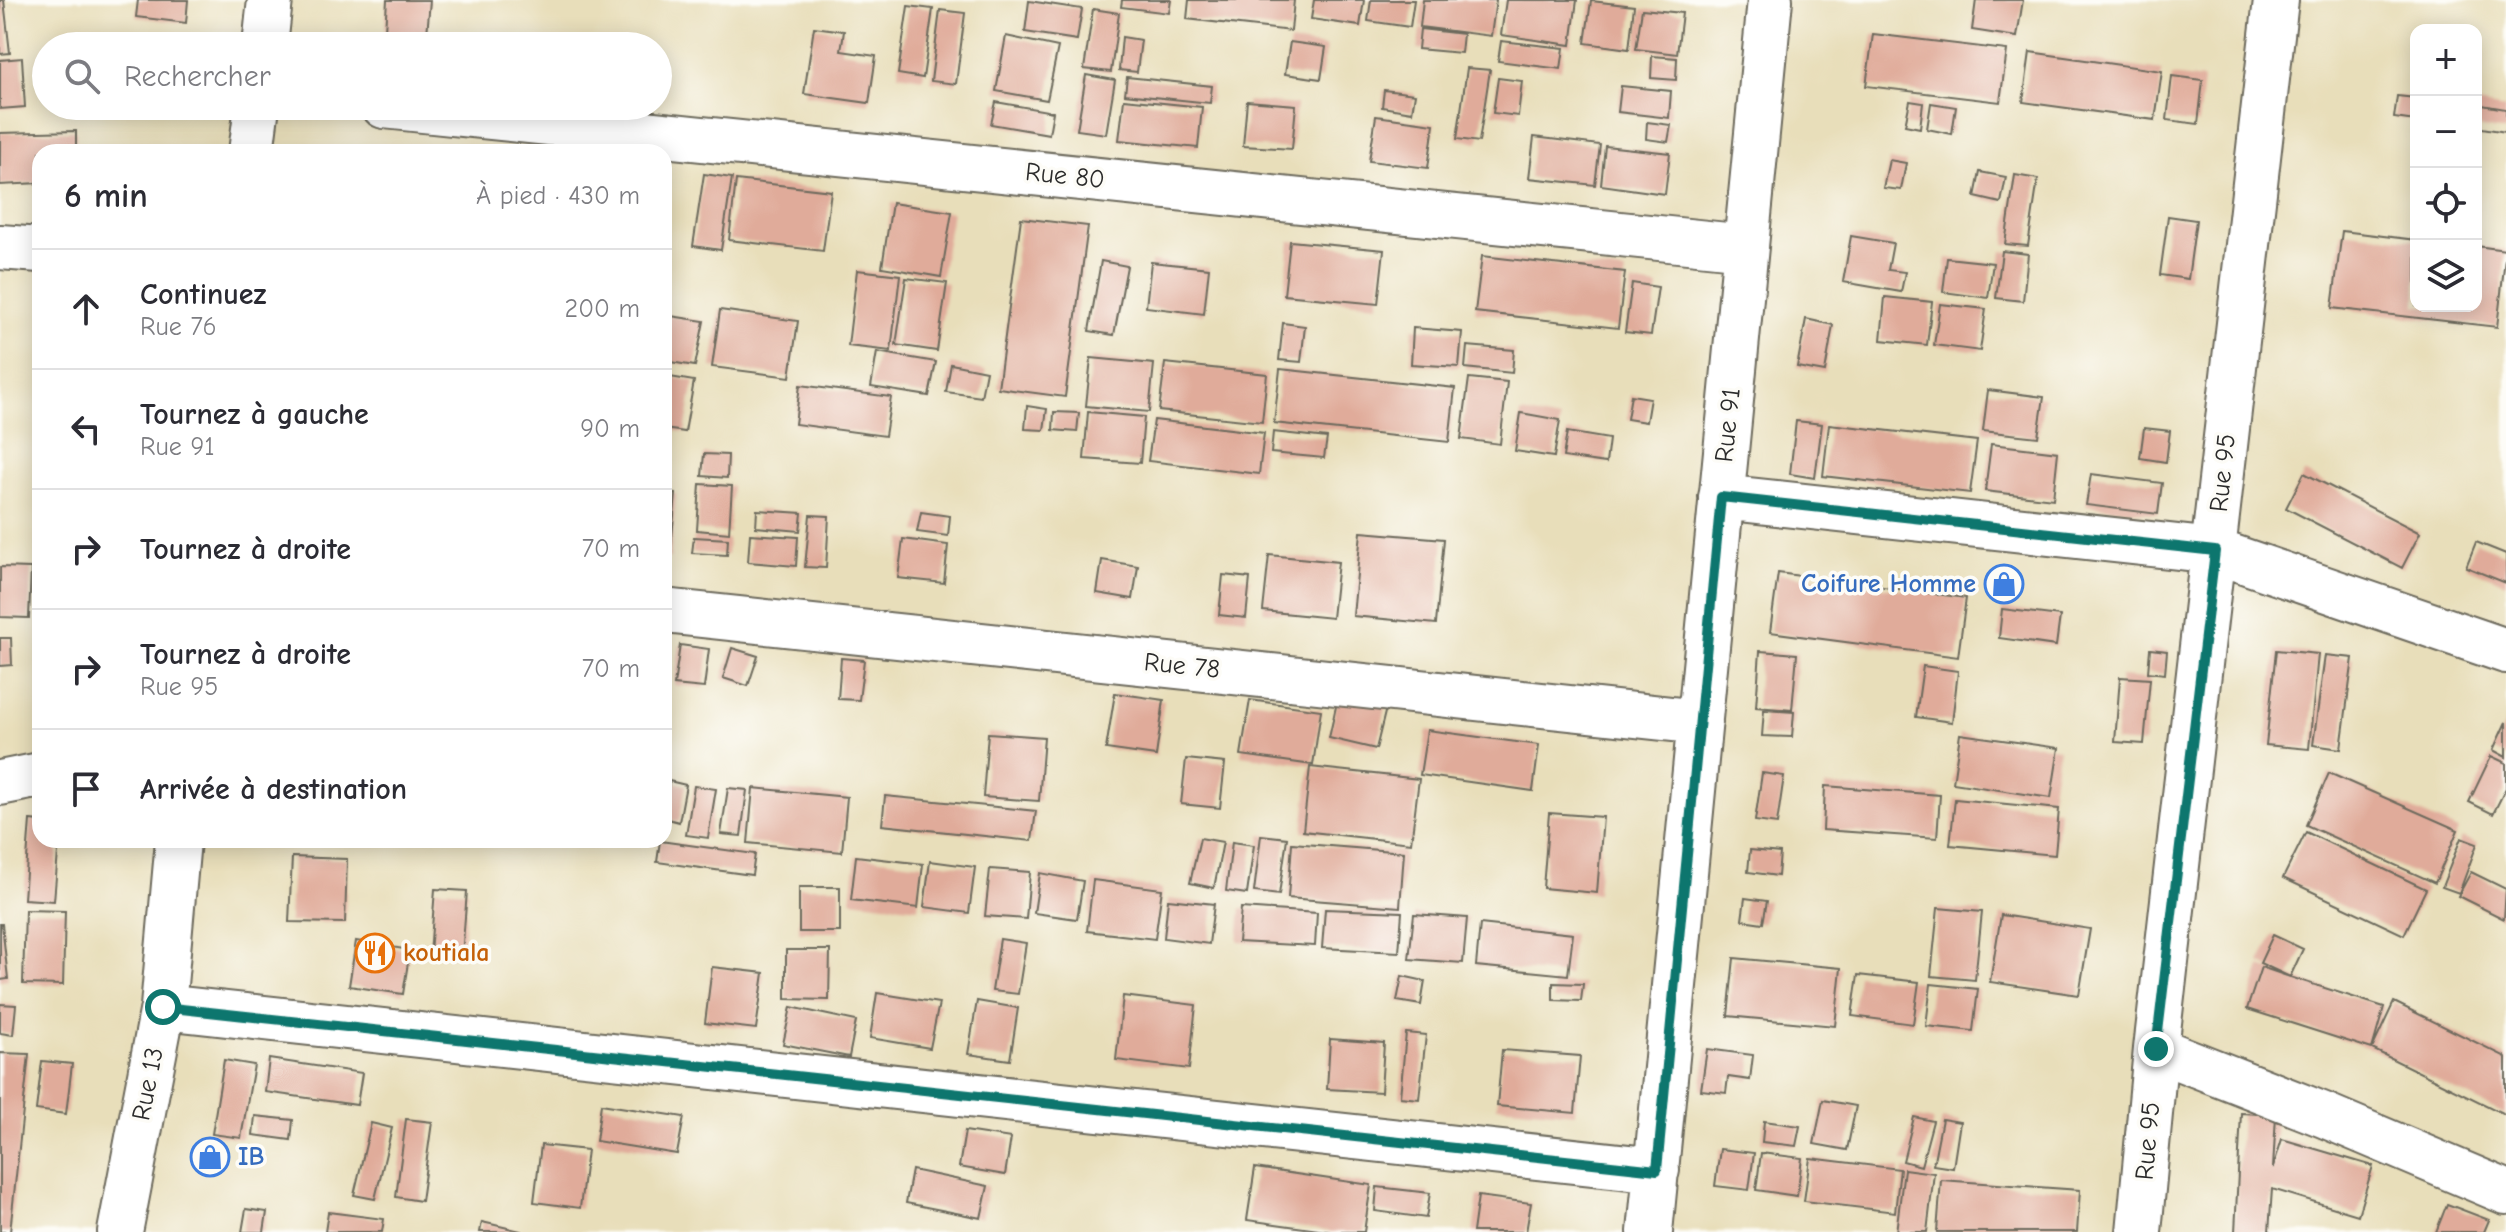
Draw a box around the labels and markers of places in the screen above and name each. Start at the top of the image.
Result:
shop icon: Coifure Homme [1983,563,2025,605]
place label: Coifure Homme [1801,569,1976,599]
restaurant icon: koutiala [354,932,396,974]
place label: koutiala [403,938,490,968]
shop icon: IB [189,1136,231,1178]
place label: IB [238,1142,264,1172]

